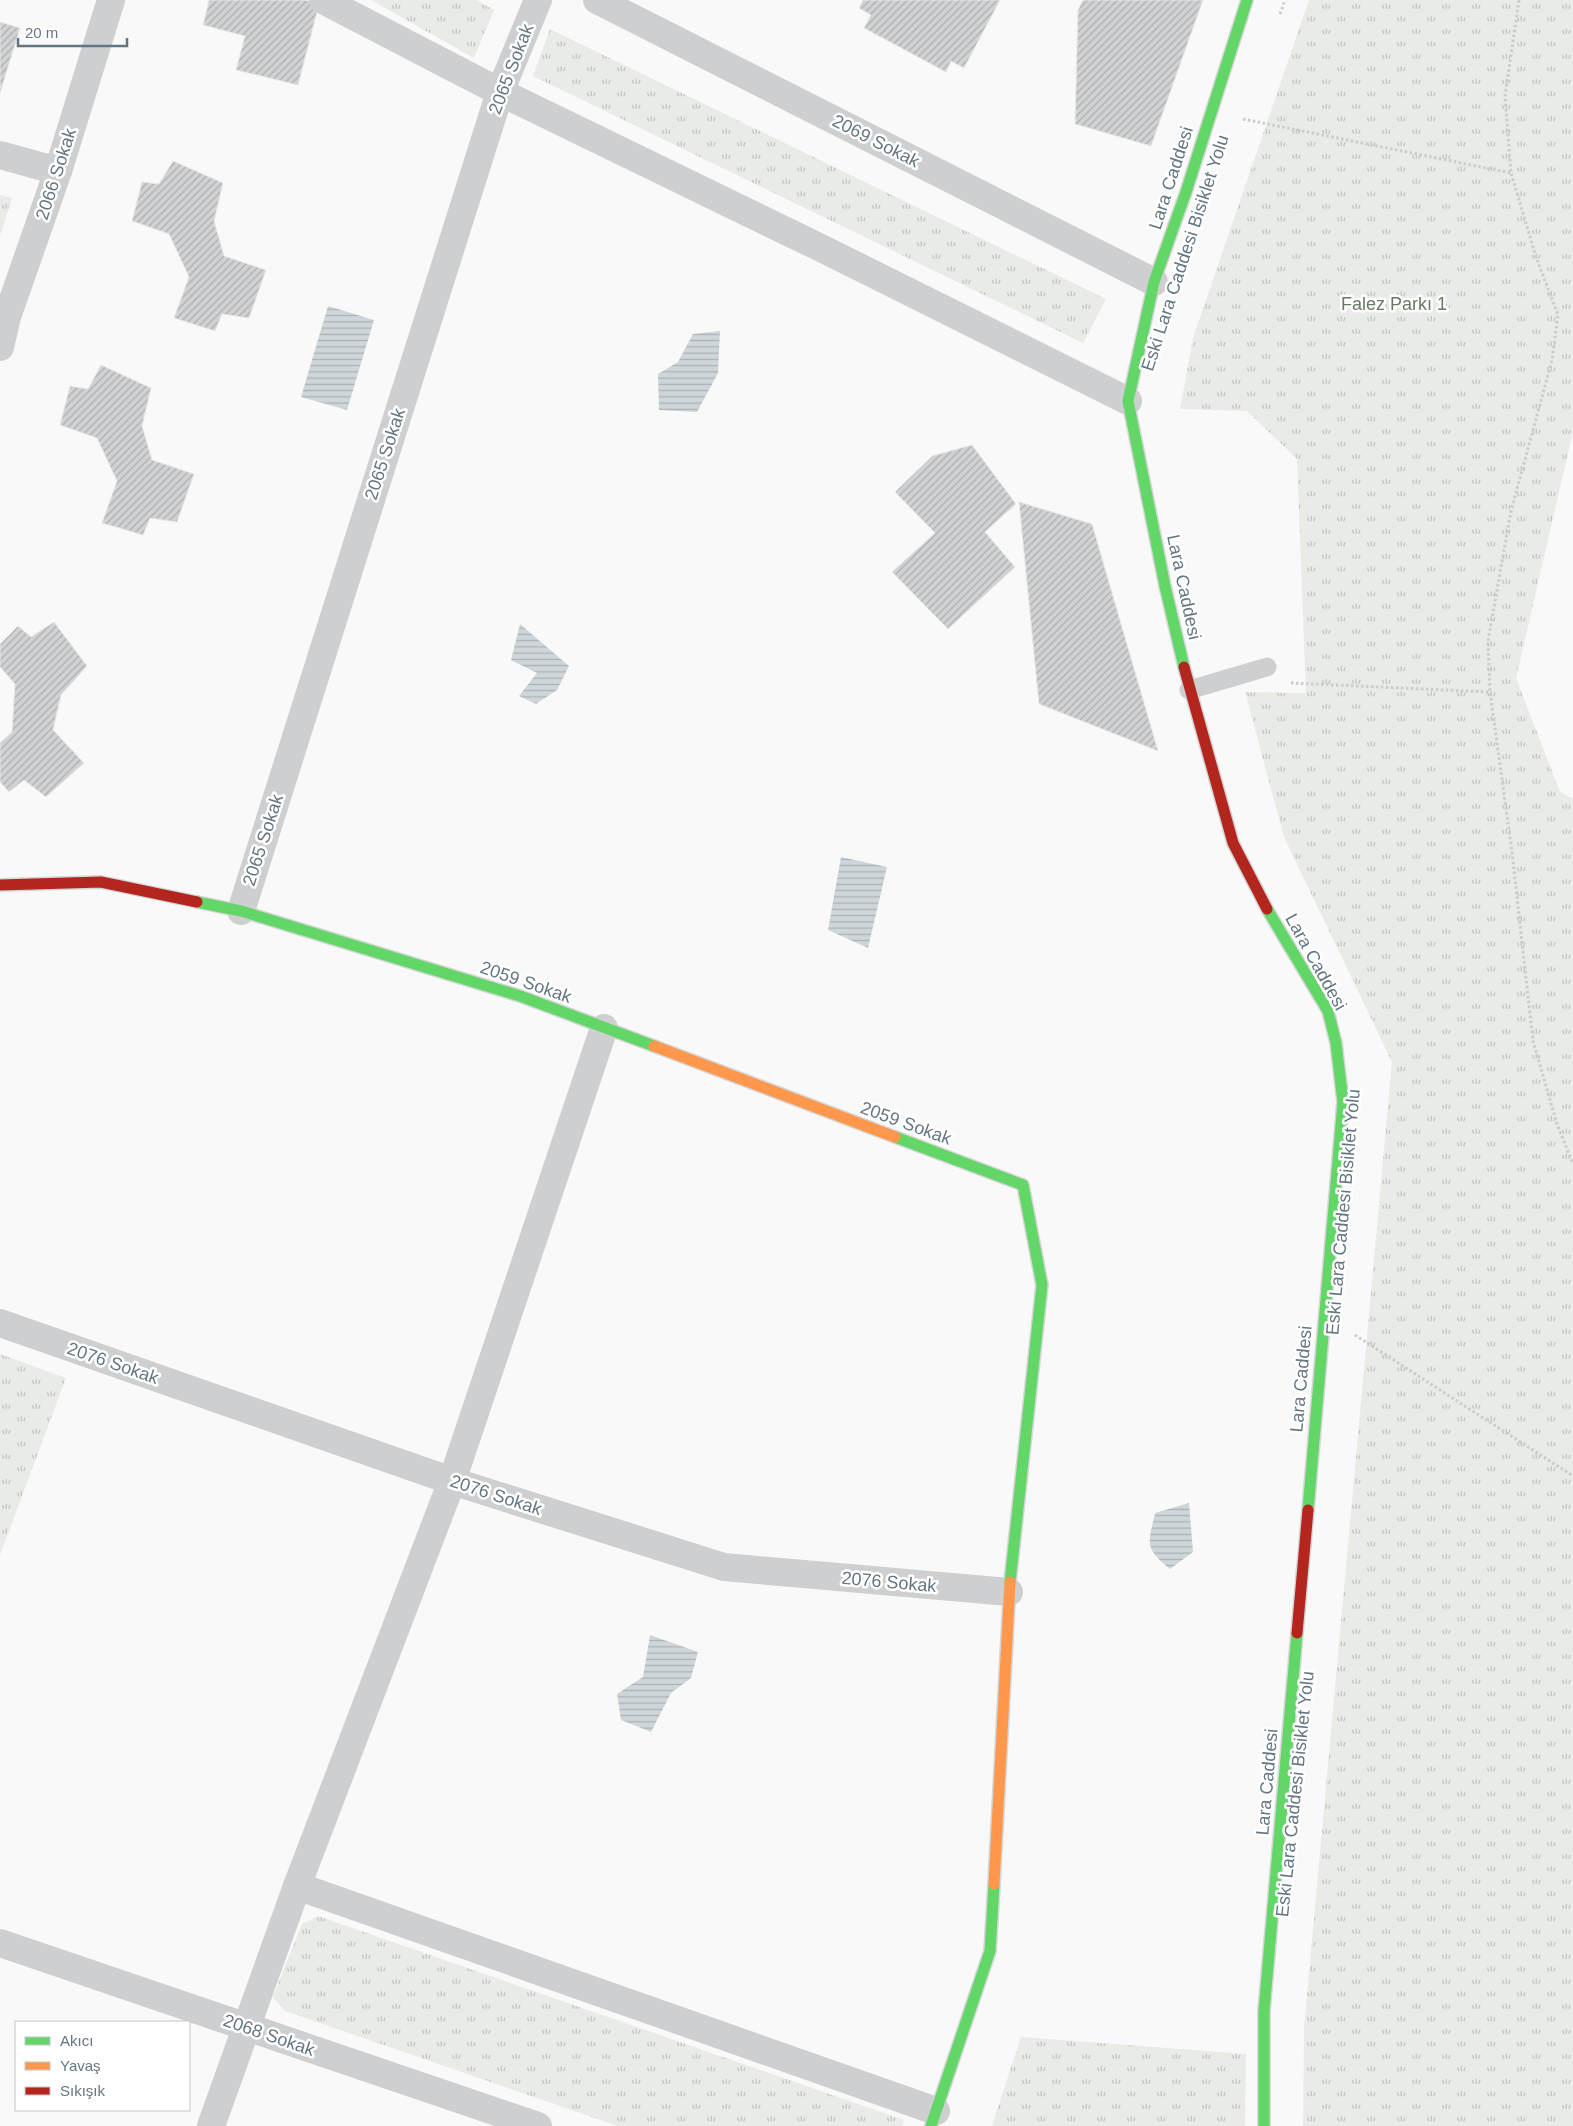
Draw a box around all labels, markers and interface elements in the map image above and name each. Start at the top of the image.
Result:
scale bar [18,15,126,47]
street label: 2065 Sokak [485,20,538,117]
text: 20 m [25,24,58,41]
street label: 2069 Sokak [829,111,924,172]
street label: Lara Caddesi [1145,124,1197,232]
street label: 2066 Sokak [32,125,81,222]
street label: Eski Lara Caddesi Bisiklet Yolu [1137,132,1233,374]
park label: Falez Parkı 1 [1341,294,1447,314]
street label: 2065 Sokak [361,405,410,502]
street label: Lara Caddesi [1163,533,1205,641]
street label: 2065 Sokak [239,791,288,888]
street label: Lara Caddesi [1281,910,1351,1014]
street label: 2059 Sokak [478,957,575,1007]
street label: Eski Lara Caddesi Bisiklet Yolu [1322,1088,1364,1336]
street label: 2059 Sokak [858,1097,955,1149]
street label: Lara Caddesi [1286,1325,1316,1433]
street label: 2076 Sokak [65,1338,162,1388]
street label: 2076 Sokak [448,1471,545,1520]
street label: 2076 Sokak [841,1568,938,1596]
street label: Eski Lara Caddesi Bisiklet Yolu [1272,1670,1318,1918]
street label: Lara Caddesi [1252,1728,1282,1836]
street label: 2068 Sokak [221,2010,318,2060]
legend [15,2021,190,2111]
text: Akıcı [60,2032,93,2049]
text: Yavaş [60,2057,101,2074]
text: Sıkışık [60,2082,106,2099]

